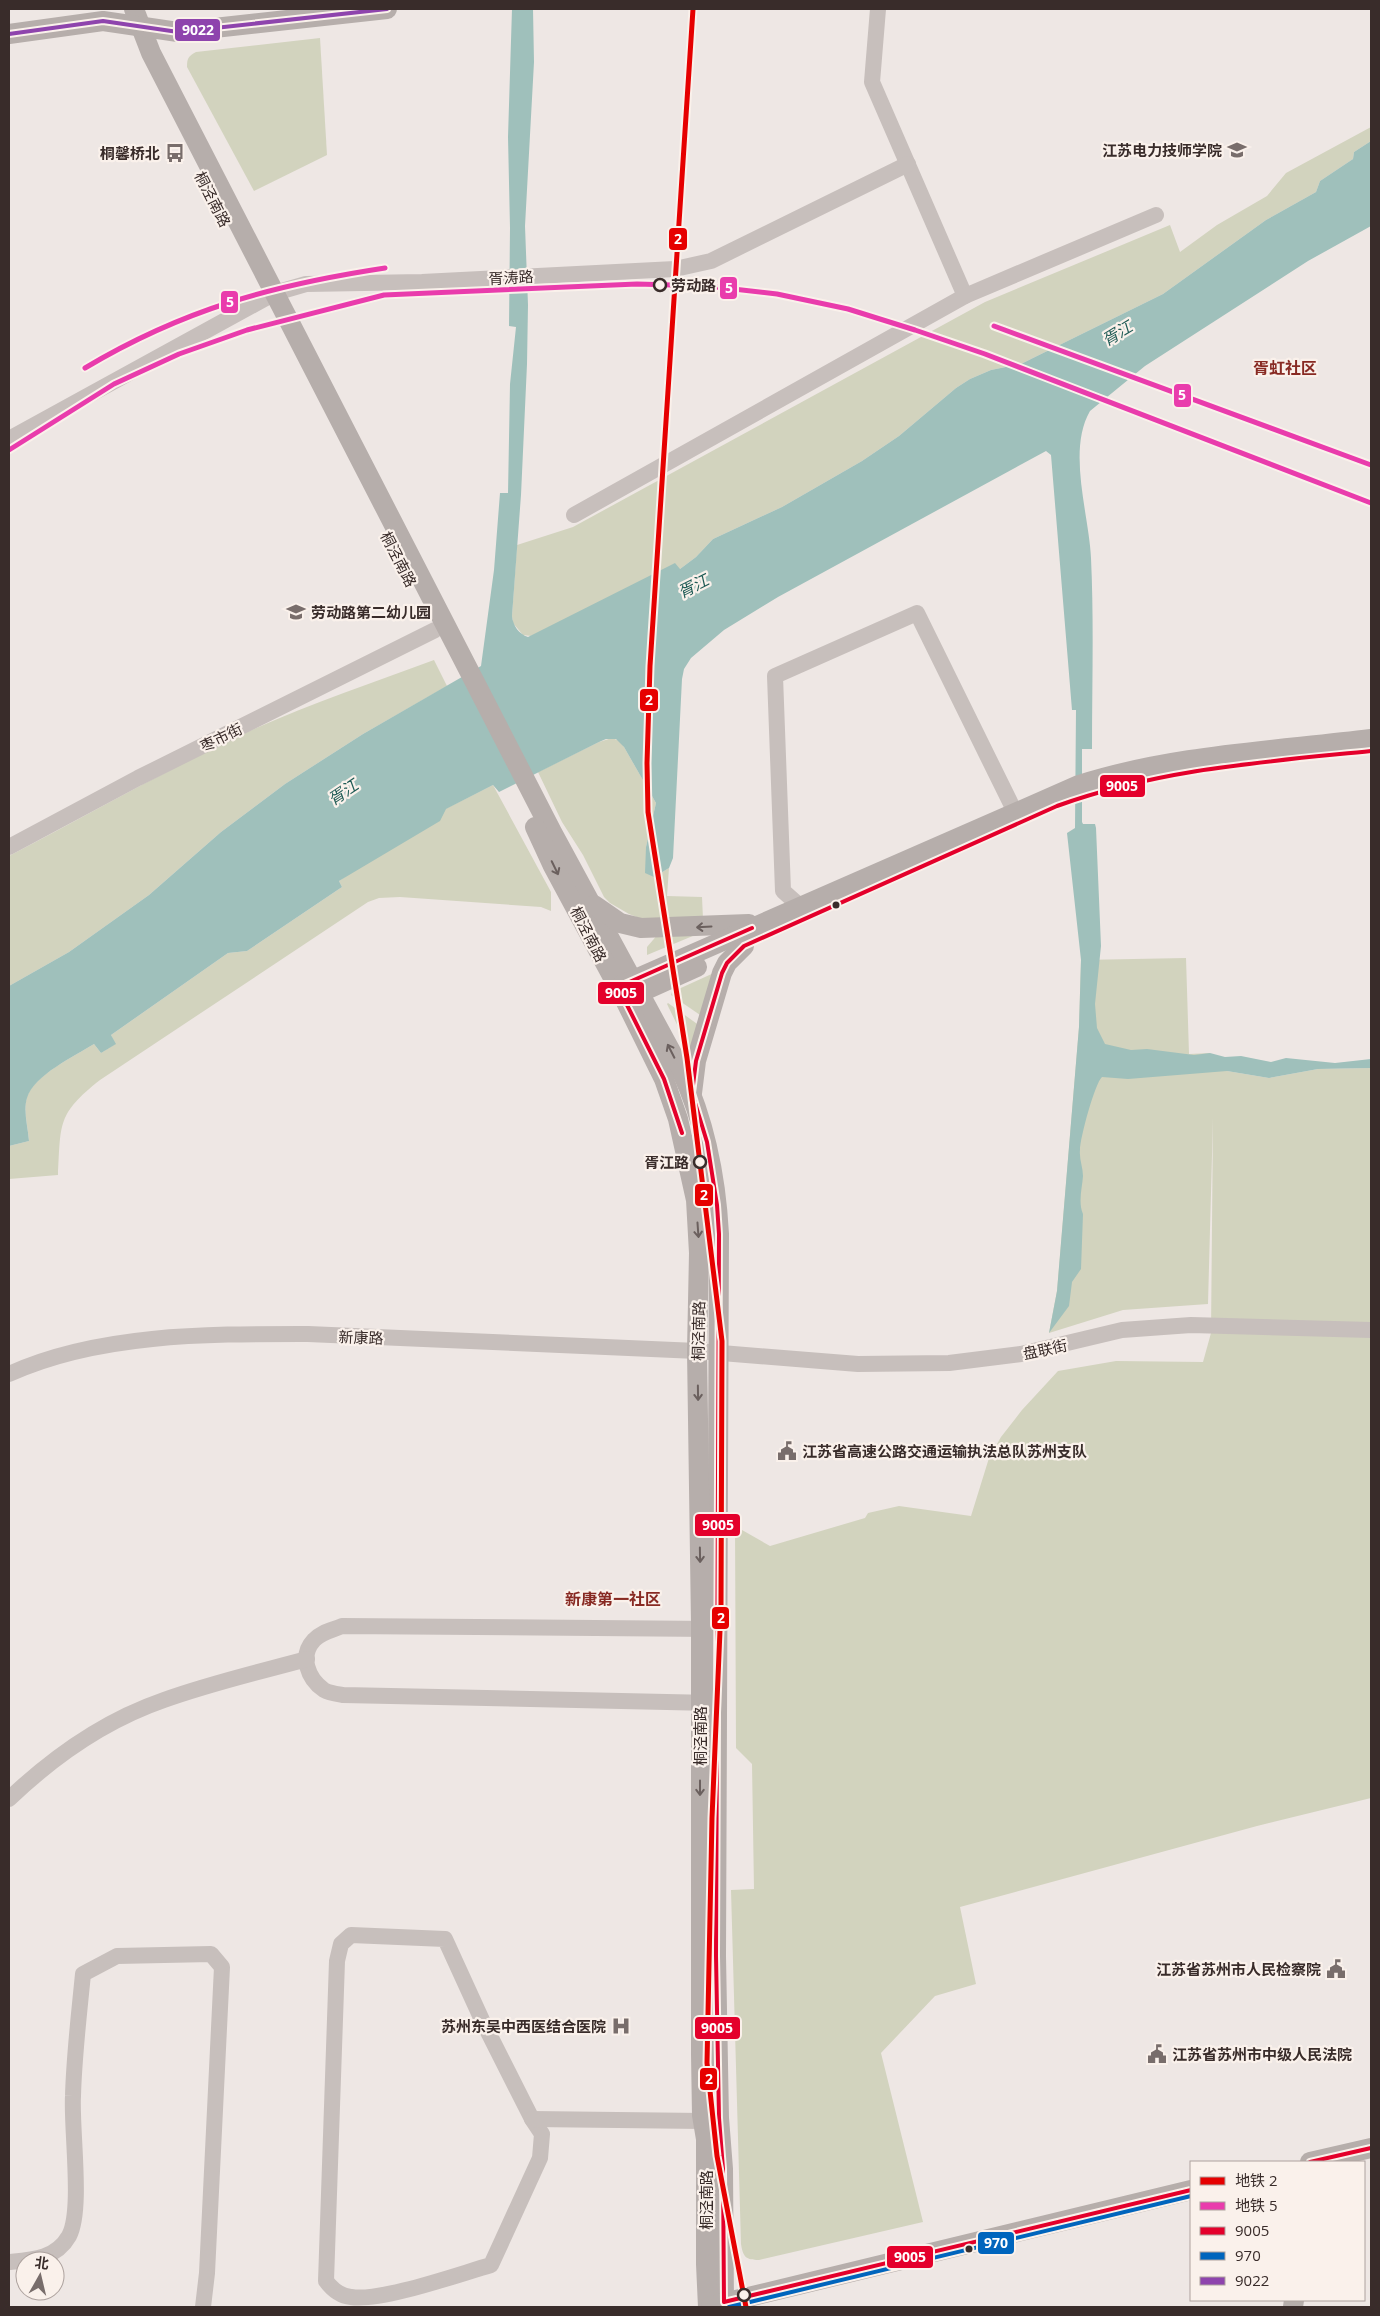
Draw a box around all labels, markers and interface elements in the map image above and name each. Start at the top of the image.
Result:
line badge: 9022 [174,18,221,42]
text: 9022 [182,20,214,39]
school or university icon: 江苏电力技师学院 [1226,139,1248,161]
place label: 江苏电力技师学院 [1102,140,1222,160]
bus stop icon: 桐馨桥北 [164,142,186,164]
place label: 桐馨桥北 [100,143,160,163]
street label: 桐泾南路 [190,168,236,230]
line badge: 2 [668,227,688,251]
text: 2 [674,229,682,248]
street label: 胥涛路 [488,266,534,288]
place label: 劳动路 [671,275,716,295]
line badge: 5 [719,276,738,300]
marker: 劳动路 [653,278,667,292]
text: 5 [725,278,733,297]
line badge: 5 [220,290,239,314]
text: 5 [226,292,234,311]
water label: 胥江 [1098,314,1138,351]
district label: 胥虹社区 [1253,357,1317,379]
line badge: 5 [1173,383,1192,408]
text: 5 [1178,385,1186,404]
street label: 桐泾南路 [376,528,422,590]
water label: 胥江 [674,568,714,603]
school or university icon: 劳动路第二幼儿园 [285,601,307,623]
place label: 劳动路第二幼儿园 [311,602,431,622]
line badge: 2 [639,688,659,712]
text: 2 [645,690,653,709]
street label: 枣市街 [196,718,246,756]
water label: 胥江 [324,773,364,810]
line badge: 9005 [1099,774,1146,798]
text: 9005 [1106,776,1138,795]
one-way arrow [551,860,560,875]
unlabelled marker [831,900,841,910]
street label: 桐泾南路 [566,903,612,965]
one-way arrow [697,922,713,932]
line badge: 9005 [597,981,645,1005]
text: 9005 [605,983,637,1002]
one-way arrow [666,1044,675,1059]
place label: 胥江路 [644,1152,689,1172]
marker: 胥江路 [693,1155,707,1169]
line badge: 2 [694,1183,714,1207]
text: 2 [700,1185,708,1204]
one-way arrow [694,1222,703,1238]
street label: 桐泾南路 [687,1301,709,1361]
street label: 新康路 [338,1326,384,1348]
street label: 盘联街 [1021,1335,1069,1363]
one-way arrow [693,1384,702,1400]
public building icon: 江苏省高速公路交通运输执法总队苏州支队 [776,1440,798,1462]
place label: 江苏省高速公路交通运输执法总队苏州支队 [802,1441,1087,1461]
line badge: 9005 [694,1513,741,1537]
text: 9005 [702,1515,734,1534]
one-way arrow [695,1546,705,1563]
district label: 新康第一社区 [565,1588,661,1610]
line badge: 2 [711,1606,730,1630]
text: 2 [717,1608,725,1627]
street label: 桐泾南路 [690,1706,710,1766]
one-way arrow [695,1779,705,1795]
public building icon: 江苏省苏州市人民检察院 [1325,1958,1347,1980]
place label: 江苏省苏州市人民检察院 [1156,1959,1321,1979]
hospital icon: 苏州东吴中西医结合医院 [610,2015,632,2037]
place label: 苏州东吴中西医结合医院 [441,2016,606,2036]
line badge: 9005 [694,2016,741,2040]
text: 9005 [701,2018,733,2037]
public building icon: 江苏省苏州市中级人民法院 [1146,2043,1168,2065]
place label: 江苏省苏州市中级人民法院 [1172,2044,1352,2064]
line badge: 2 [699,2067,718,2091]
text: 2 [705,2069,713,2088]
legend [1190,2161,1365,2301]
street label: 桐泾南路 [696,2170,716,2230]
text: 地铁 2 [1235,2170,1277,2190]
text: 地铁 5 [1235,2195,1277,2215]
text: 9005 [1235,2220,1269,2240]
line badge: 970 [977,2231,1015,2255]
text: 970 [984,2233,1008,2252]
unlabelled marker [964,2244,974,2254]
line badge: 9005 [886,2245,934,2269]
text: 970 [1235,2245,1261,2265]
text: 9005 [894,2247,926,2266]
north arrow [15,2251,65,2301]
text: 北 [34,2252,50,2273]
text: 9022 [1235,2270,1269,2290]
unlabelled marker [737,2288,751,2302]

